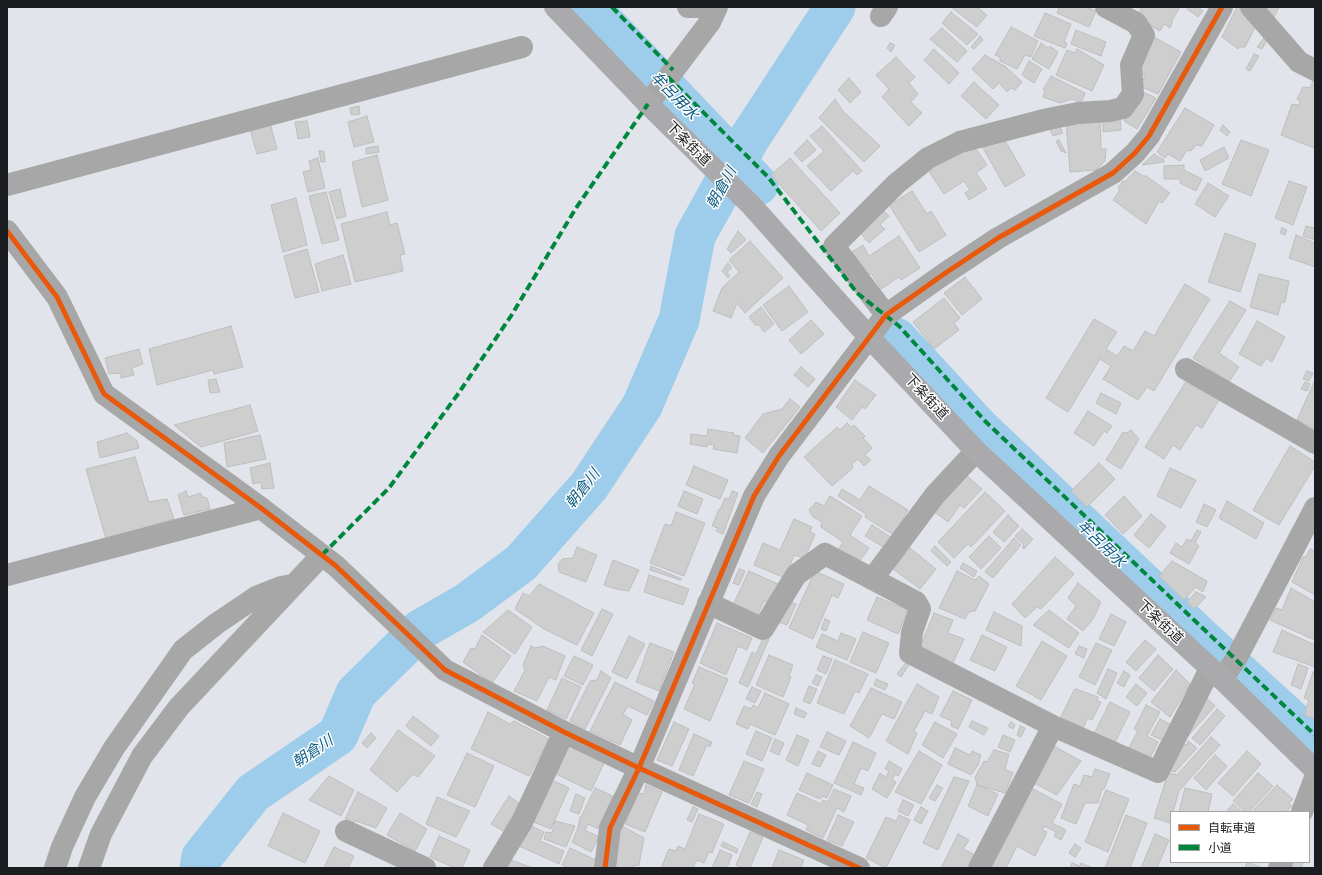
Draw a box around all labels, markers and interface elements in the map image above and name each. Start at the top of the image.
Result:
water label: 牟呂用水 [647,68,701,124]
street label: 下条街道 [662,118,714,170]
water label: 朝倉川 [703,164,741,212]
street label: 下条街道 [901,371,951,423]
water label: 朝倉川 [562,466,604,512]
water label: 牟呂用水 [1073,517,1129,571]
street label: 下条街道 [1134,597,1186,647]
water label: 朝倉川 [289,732,337,772]
legend [1170,811,1310,863]
text: 自転車道 [1208,819,1256,836]
text: 小道 [1208,839,1232,856]

